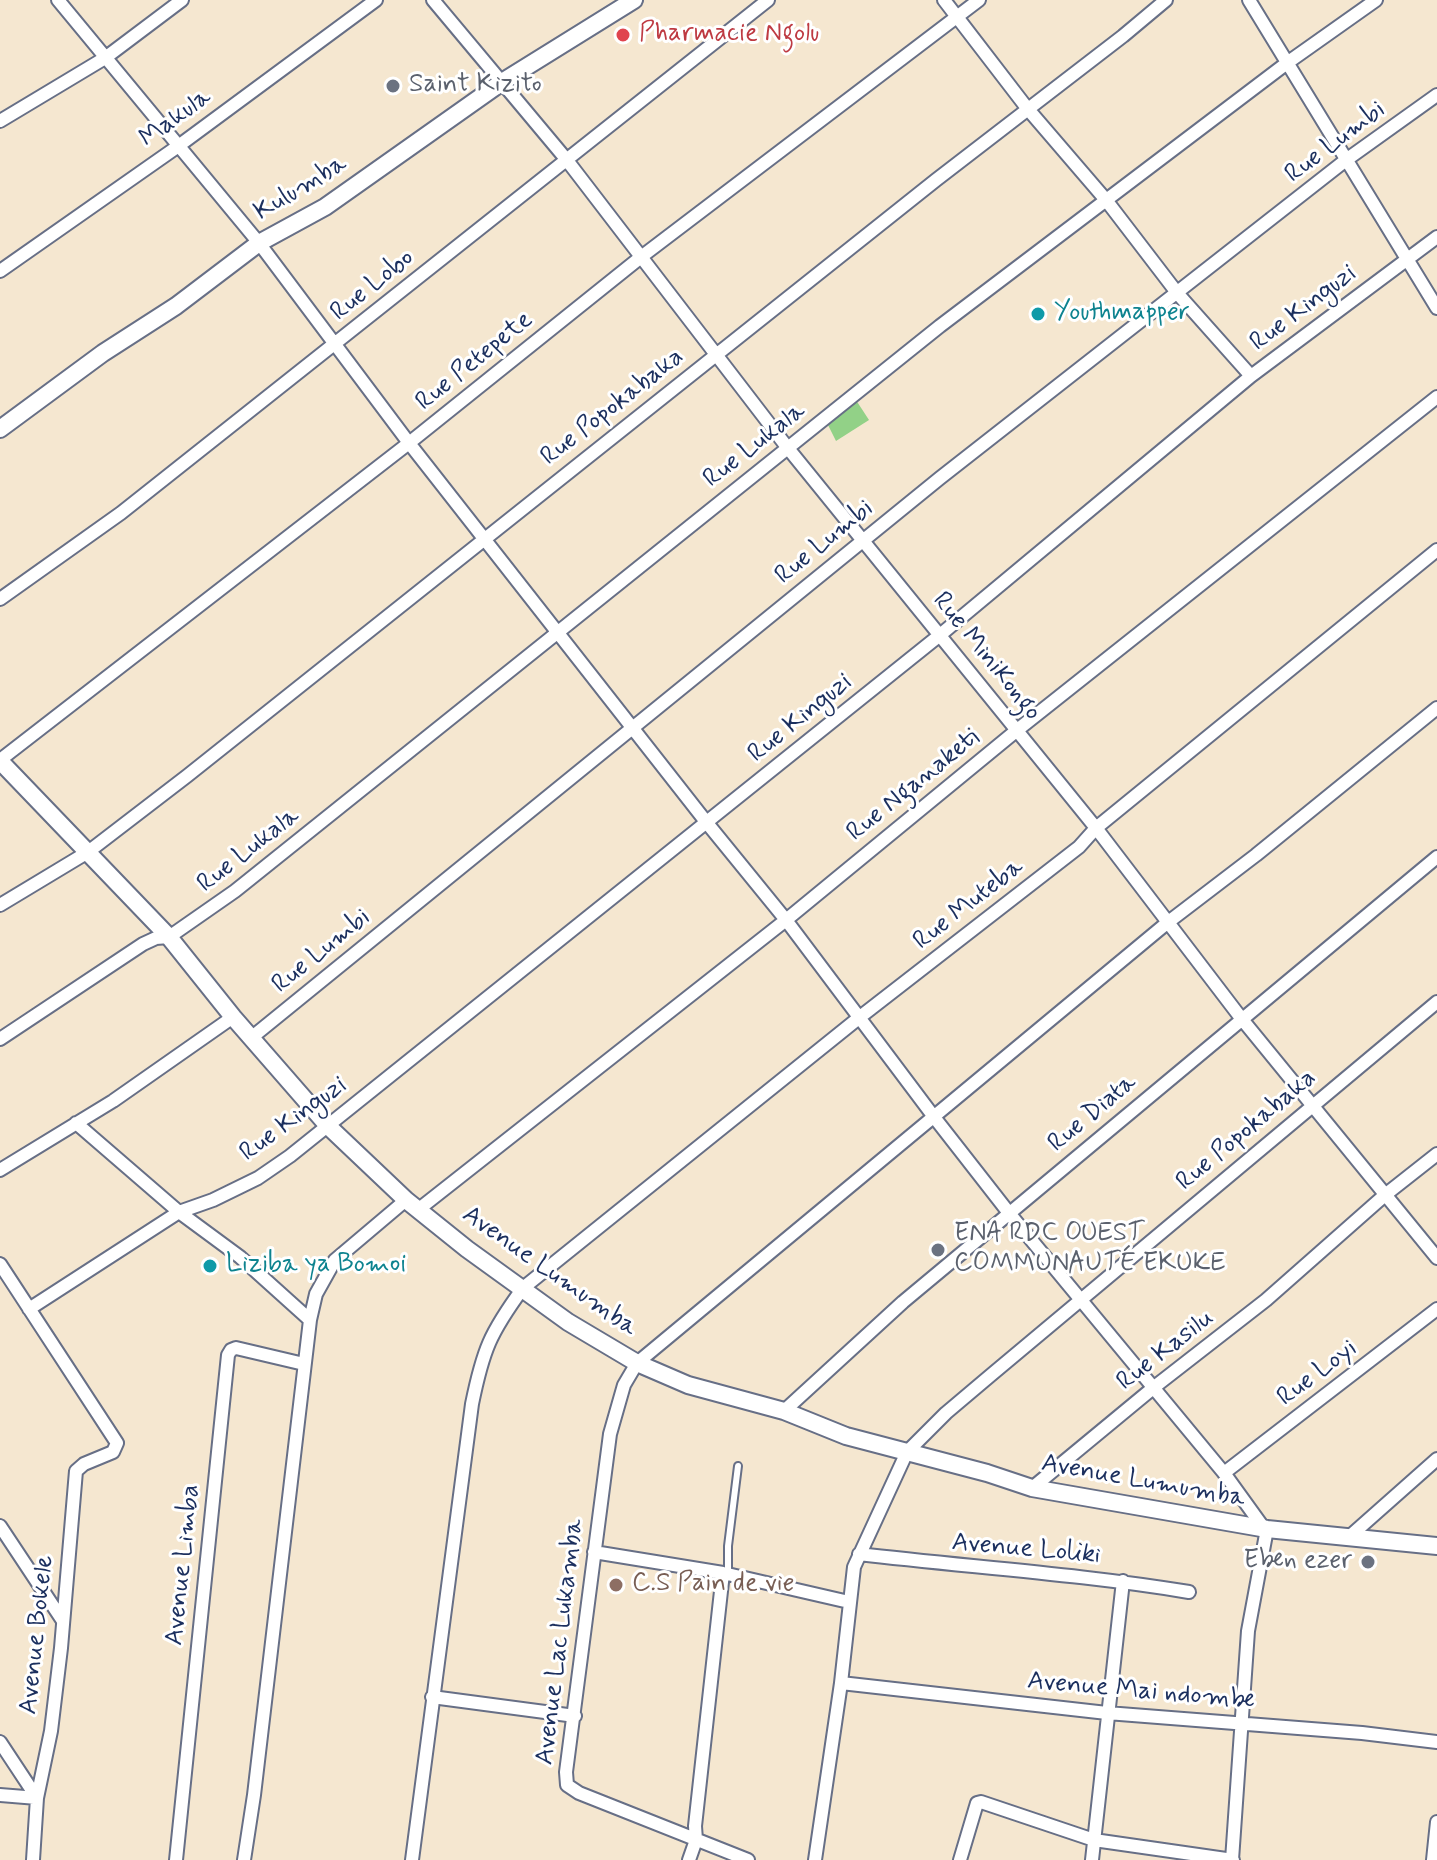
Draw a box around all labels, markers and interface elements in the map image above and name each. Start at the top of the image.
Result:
place label: Pharmacie Ngolu [639,19,819,51]
marker: Pharmacie Ngolu [614,26,632,44]
place label: Saint Kizito [409,70,542,102]
marker: Saint Kizito [384,77,402,95]
street label: Makula [134,83,218,155]
street label: Rue Lumbi [1280,95,1392,191]
street label: Kulumba [249,149,353,229]
street label: Rue Lobo [325,243,421,329]
street label: Rue Kinguzi [1245,259,1363,359]
place label: Youthmapper [1054,298,1190,330]
street label: Rue Petepete [410,305,540,419]
marker: Youthmapper [1029,305,1047,323]
street label: Rue Popokabaka [535,342,691,474]
street label: Rue Lukala [698,397,812,495]
street label: Rue Lumbi [769,494,881,592]
street label: Rue MiniKongo [925,586,1047,728]
street label: Rue Kinguzi [743,668,859,770]
street label: Rue Nganaketi [841,723,987,849]
street label: Rue Lukala [192,802,306,900]
street label: Rue Muteba [908,852,1030,958]
street label: Rue Lumbi [266,903,378,1001]
street label: Rue Popokabaka [1171,1063,1323,1199]
street label: Rue Diata [1042,1068,1144,1160]
street label: Rue Kinguzi [234,1071,354,1169]
street label: Avenue Lumumba [456,1200,642,1344]
place label: ENA RDC OUEST COMMUNAUTÉ EKUKE [954,1219,1225,1280]
marker: ENA RDC OUEST COMMUNAUTÉ EKUKE [929,1241,947,1259]
place label: Liziba ya Bomoi [226,1250,406,1282]
marker: Liziba ya Bomoi [201,1257,219,1275]
street label: Rue Kasilu [1111,1303,1221,1399]
street label: Rue Loyi [1272,1334,1364,1414]
street label: Avenue Lumumba [1039,1449,1247,1515]
street label: Avenue Limba [160,1483,208,1647]
street label: Avenue Lac Lukamba [530,1517,592,1767]
street label: Avenue Loliki [950,1528,1102,1572]
place label: Eben ezer [1243,1546,1352,1578]
marker: Eben ezer [1359,1553,1377,1571]
street label: Avenue Bokele [14,1554,62,1716]
place label: C.S Pain de vie [632,1569,794,1601]
marker: C.S Pain de vie [607,1576,625,1594]
street label: Avenue Mai ndombe [1026,1667,1256,1717]

